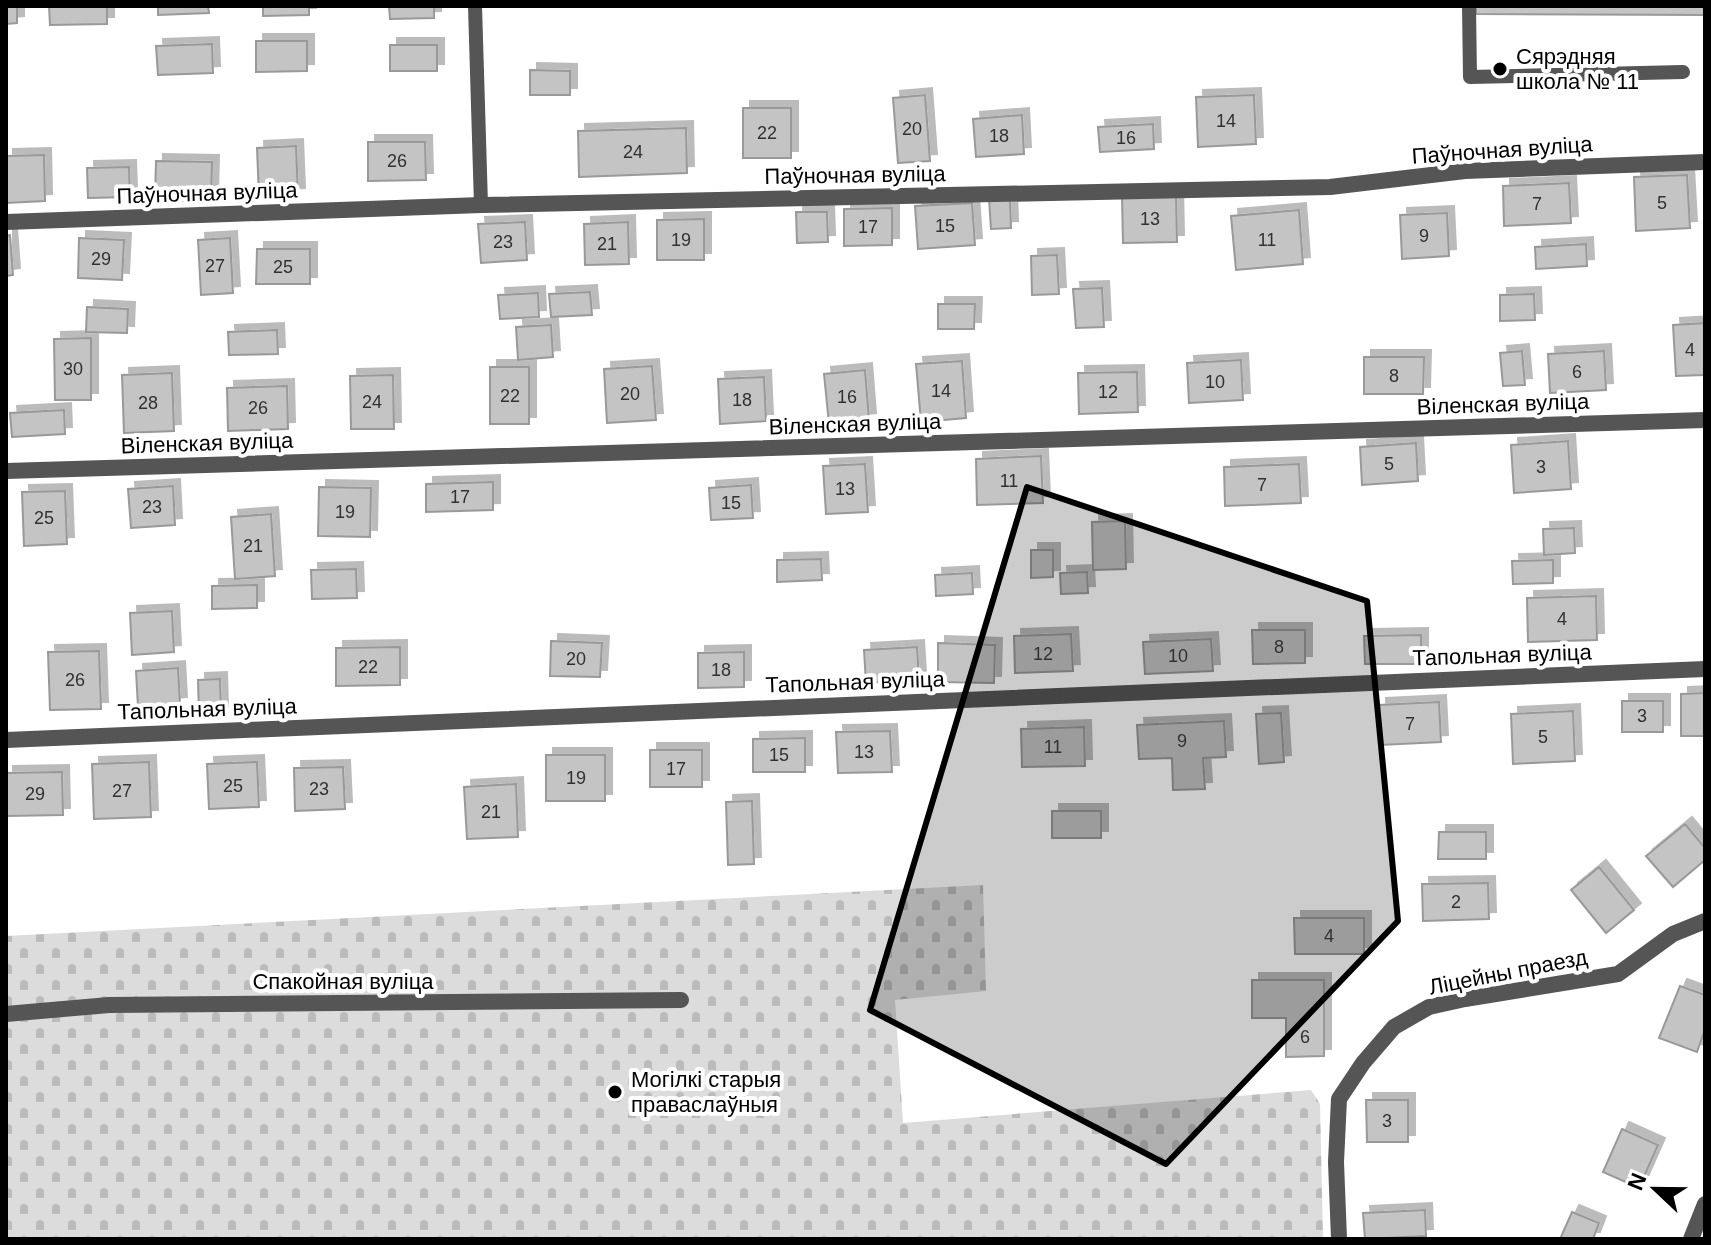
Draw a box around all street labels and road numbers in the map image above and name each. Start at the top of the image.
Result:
street label: Паўночная вуліца [1411,131,1594,169]
street label: Паўночная вуліца [764,161,947,189]
street label: Паўночная вуліца [116,177,299,209]
street label: Віленская вуліца [1416,388,1590,420]
street label: Віленская вуліца [768,408,942,440]
street label: Віленская вуліца [120,427,294,459]
street label: Тапольная вуліца [1412,639,1593,671]
street label: Тапольная вуліца [765,666,946,698]
street label: Тапольная вуліца [117,693,298,725]
street label: Ліцейны праезд [1427,944,1589,1000]
street label: Спакойная вуліца [252,969,434,994]

